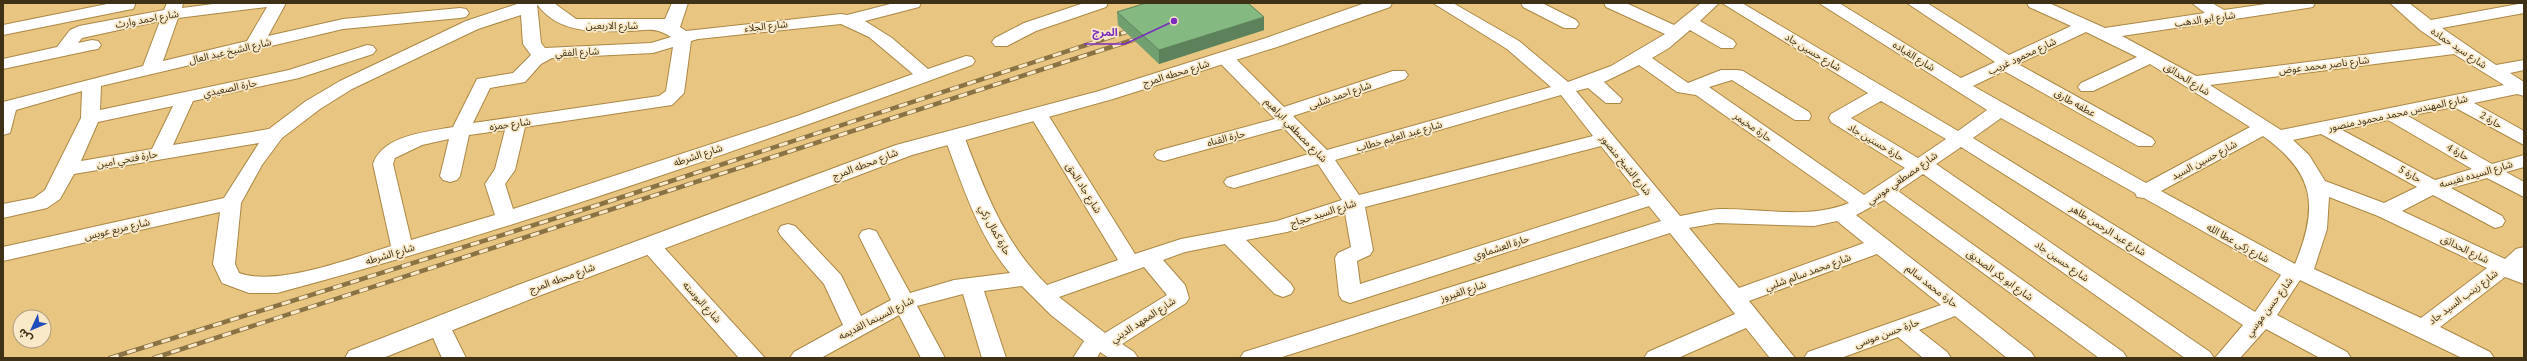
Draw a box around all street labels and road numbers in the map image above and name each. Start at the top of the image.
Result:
street label: شارع احمد وارث [114,7,180,32]
street label: شارع ابو الدهب [2174,8,2236,31]
street label: شارع الجلاء [744,17,789,36]
street label: شارع الاربعين [586,19,638,33]
street label: شارع سيد حماده [2428,25,2490,72]
street label: شارع حسين جاد [1782,30,1844,75]
street label: شارع محمود غريب [1986,34,2059,78]
street label: شارع الشيخ عبد العال [187,35,273,68]
street label: شارع القياده [1890,38,1938,75]
street label: شارع الفقي [555,44,600,61]
street label: شارع ناصر محمد عوض [2278,53,2370,78]
street label: شارع محطه المرج [1141,57,1211,90]
street label: شارع الحدائق [2161,60,2213,99]
street label: حارة الصعيدي [202,76,259,101]
street label: شارع احمد شلبى [1307,78,1373,113]
street label: عطفه طارق [2052,86,2098,120]
street label: شارع المهندس محمد محمود منصور [2326,92,2469,135]
street label: شارع مصطفي ابراهيم [1261,95,1330,166]
street label: حارة 2 [2477,108,2505,132]
street label: حارة مخيمر [1731,109,1775,145]
street label: شارع حمزه [489,115,532,134]
street label: شارع عبد العليم خطاب [1354,117,1444,155]
street label: حارة حسنين جاد [1845,120,1907,164]
street label: حارة القناه [1206,127,1247,149]
street label: شارع الشيخ منصور [1596,131,1655,199]
street label: شارع حسين السيد [2169,137,2240,184]
street label: حارة 4 [2444,140,2472,164]
street label: شارع الشرطه [672,141,725,170]
street label: شارع محطه المرج [830,146,900,183]
street label: حارة فتحي امين [96,147,159,172]
street label: شارع مصطفي موسي [1864,149,1941,208]
street label: شارع السيده نفيسه [2438,157,2515,192]
street label: شارع جاد الحق [1062,160,1105,216]
street label: حارة 5 [2396,163,2424,186]
street label: شارع السيد حجاج [1288,196,1358,231]
street label: شارع عبد الرحمن طاهر [2066,201,2149,260]
street label: حارة كمال زكي [975,203,1014,258]
street label: شارع مربع عويس [83,215,151,244]
street label: شارع زكي عطا الله [2204,220,2272,267]
street label: حارة العشماوي [1471,232,1531,263]
street label: شارع الحدائق [2438,232,2491,267]
street label: شارع حسين جاد [2032,238,2092,285]
street label: شارع الشرطه [364,240,417,269]
street label: شارع ابو بكر الصديق [1964,246,2036,304]
street label: شارع محمد سالم شلبي [1763,250,1853,295]
street label: شارع محطه المرج [527,260,597,297]
street label: حارة محمد سالم [1903,262,1961,311]
street label: شارع زينب السيد جاد [2426,267,2501,328]
street label: شارع حسن موسي [2242,275,2297,340]
street label: شارع الفيروز [1437,277,1488,306]
street label: شارع البوسته [679,279,724,326]
street label: شارع السينما القديمه [836,293,916,343]
street label: شارع المعهد الديني [1108,294,1179,347]
street label: حارة حسن موسى [1853,315,1921,351]

